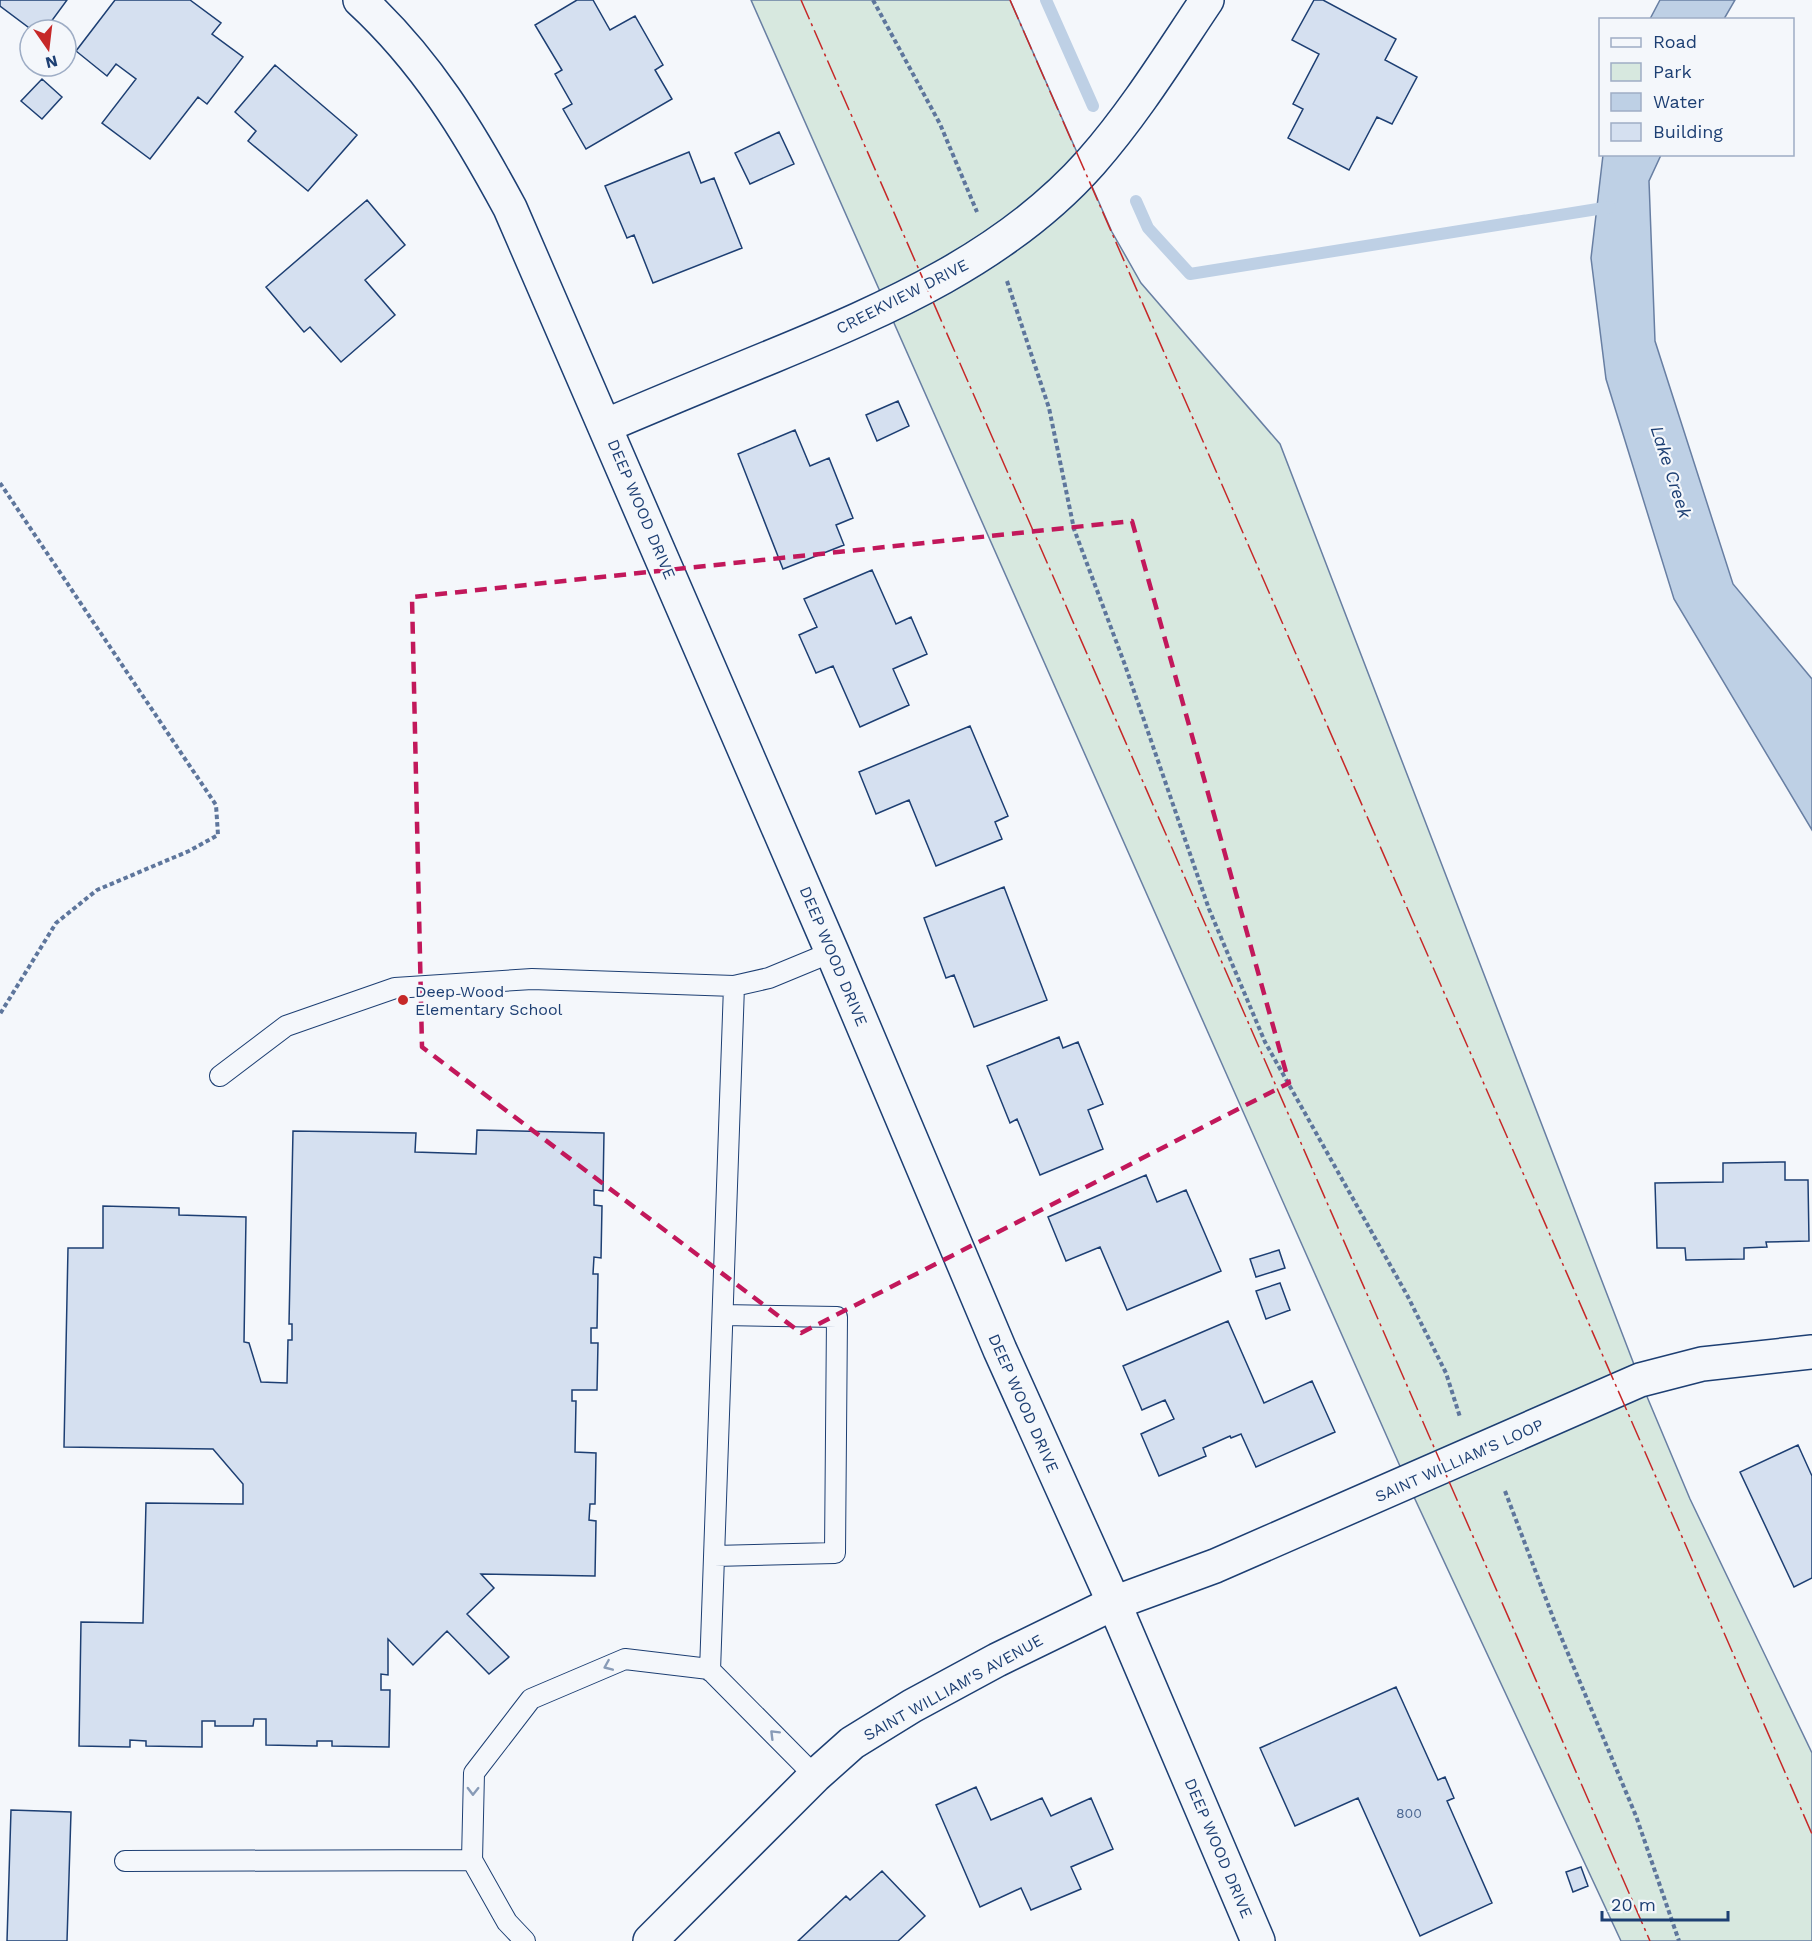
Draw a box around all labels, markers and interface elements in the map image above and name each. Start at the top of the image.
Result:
north arrow [18,18,78,78]
legend [1599,18,1794,156]
text: Road [1653,31,1697,52]
text: N [43,51,60,73]
text: Park [1653,61,1692,82]
text: Water [1653,91,1705,112]
text: Building [1653,121,1723,142]
street label: CREEKVIEW DRIVE [833,255,971,338]
water label: Lake Creek [1647,423,1697,522]
street label: DEEP WOOD DRIVE [603,436,680,582]
street label: DEEP WOOD DRIVE [795,883,872,1029]
place label: Deep Wood Elementary School [415,982,563,1019]
marker: Deep Wood Elementary School [396,993,410,1007]
street label: DEEP WOOD DRIVE [984,1331,1063,1476]
street label: SAINT WILLIAM'S LOOP [1372,1415,1546,1506]
street label: SAINT WILLIAM'S AVENUE [860,1630,1046,1745]
one-way arrow [604,1659,615,1671]
one-way arrow [770,1731,781,1742]
street label: DEEP WOOD DRIVE [1180,1775,1257,1921]
one-way arrow [467,1786,480,1795]
house number: 800 [1396,1805,1422,1821]
scale bar [1602,1884,1728,1922]
text: 20 m [1611,1894,1656,1915]

